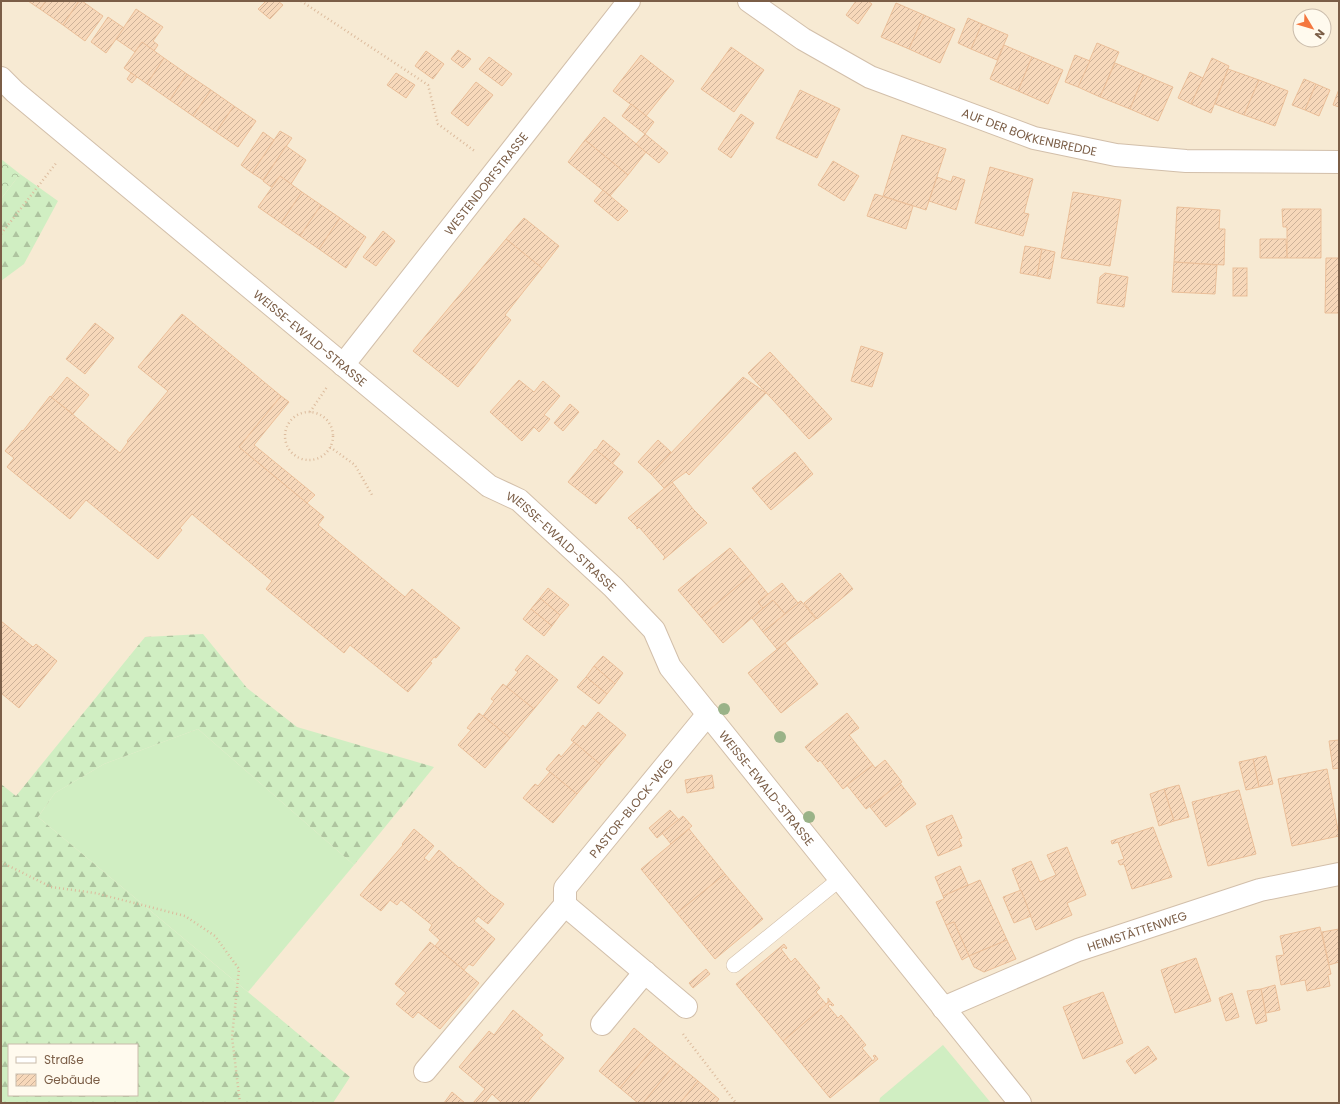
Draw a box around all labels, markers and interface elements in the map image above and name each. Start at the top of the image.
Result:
north arrow [1292,8,1332,48]
text: N [1311,26,1329,42]
street label: AUF DER BOKKENBREDDE [960,103,1099,159]
street label: WESTENDORFSTRASSE [440,128,531,238]
street label: WEISSE-EWALD-STRASSE [250,285,371,390]
street label: WEISSE-EWALD-STRASSE [504,487,620,595]
street label: WEISSE-EWALD-STRASSE [716,727,818,849]
street label: PASTOR-BLOCK-WEG [585,754,677,861]
street label: HEIMSTÄTTENWEG [1085,906,1189,955]
legend [8,1044,138,1096]
text: Straße [44,1051,84,1068]
text: Gebäude [44,1071,100,1088]

